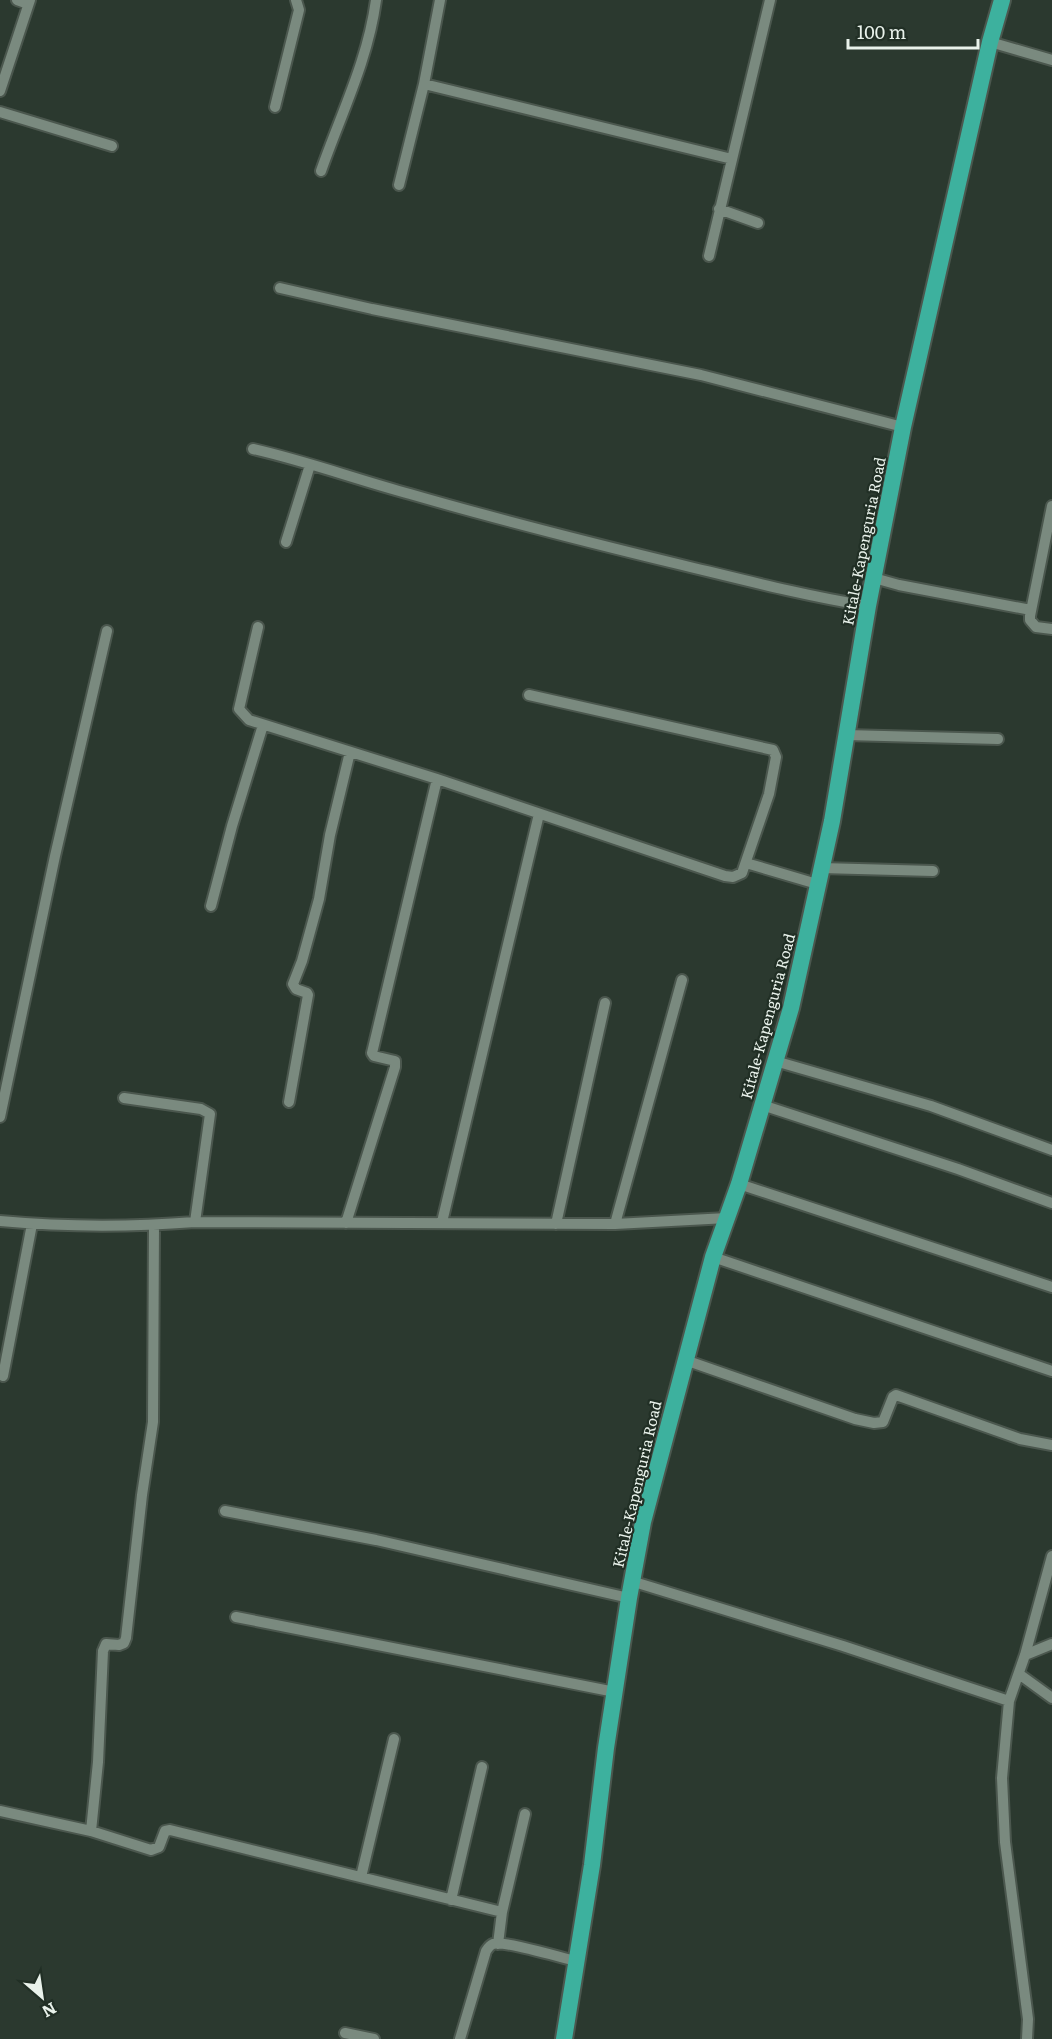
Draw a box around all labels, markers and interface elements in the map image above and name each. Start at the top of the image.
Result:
scale bar [848,12,978,50]
text: 100 m [857,18,906,45]
street label: Kitale-Kapenguria Road [835,455,891,627]
street label: Kitale-Kapenguria Road [734,930,800,1102]
street label: Kitale-Kapenguria Road [606,1398,666,1570]
north arrow [12,1967,72,2027]
text: N [38,1997,61,2025]

